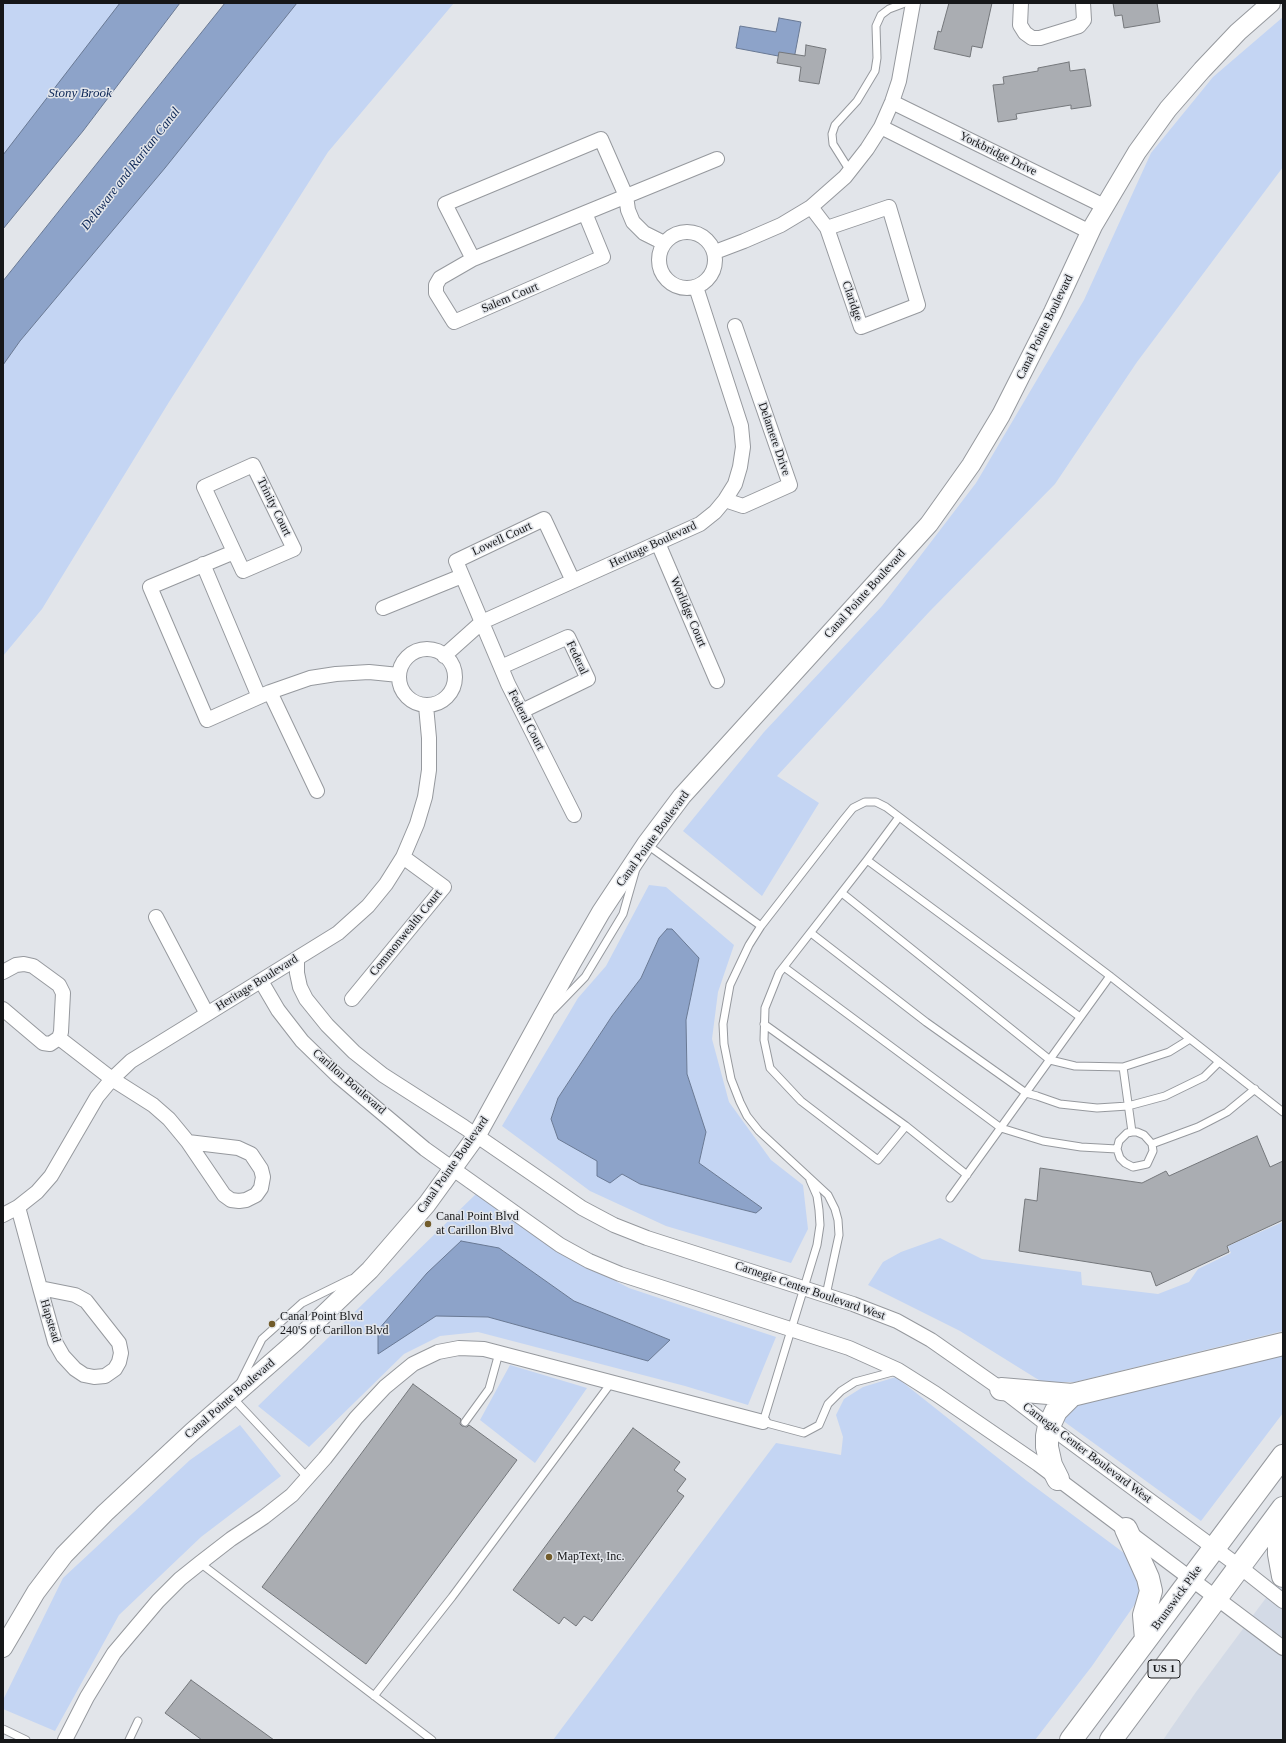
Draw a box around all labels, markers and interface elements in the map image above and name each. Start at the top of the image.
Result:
water label: Stony Brook [48,86,112,102]
water label: Delaware and Raritan Canal [78,104,184,234]
street label: Yorkbridge Drive [957,129,1039,179]
street label: Canal Pointe Boulevard [1013,272,1077,382]
street label: Claridge [838,279,866,323]
street label: Salem Court [479,280,541,316]
street label: Delamere Drive [755,400,793,478]
street label: Trinity Court [254,475,294,539]
street label: Lowell Court [470,519,534,559]
street label: Heritage Boulevard [607,519,699,571]
street label: Canal Pointe Boulevard [821,547,909,641]
street label: Worlidge Court [667,575,709,649]
street label: Federal [563,639,591,677]
street label: Federal Court [505,687,547,753]
street label: Canal Pointe Boulevard [613,788,693,890]
street label: Commonwealth Court [367,887,445,979]
street label: Heritage Boulevard [213,952,301,1014]
street label: Carillon Boulevard [309,1046,389,1118]
street label: Canal Pointe Boulevard [414,1114,492,1216]
place label: Canal Point Blvd at Carillon Blvd [436,1210,519,1238]
marker: Canal Point Blvd at Carillon Blvd [423,1219,433,1229]
street label: Carnegie Center Boulevard West [733,1258,887,1324]
street label: Hapstead [37,1298,63,1344]
place label: Canal Point Blvd 240'S of Carillon Blvd [280,1310,388,1338]
marker: Canal Point Blvd 240'S of Carillon Blvd [267,1319,277,1329]
street label: Canal Pointe Boulevard [182,1356,278,1442]
street label: Carnegie Center Boulevard West [1020,1400,1154,1506]
place label: MapText, Inc. [557,1550,624,1564]
marker: MapText, Inc. [544,1552,554,1562]
street label: Brunswick Pike [1149,1563,1205,1633]
road number: US 1 [1148,1660,1180,1678]

